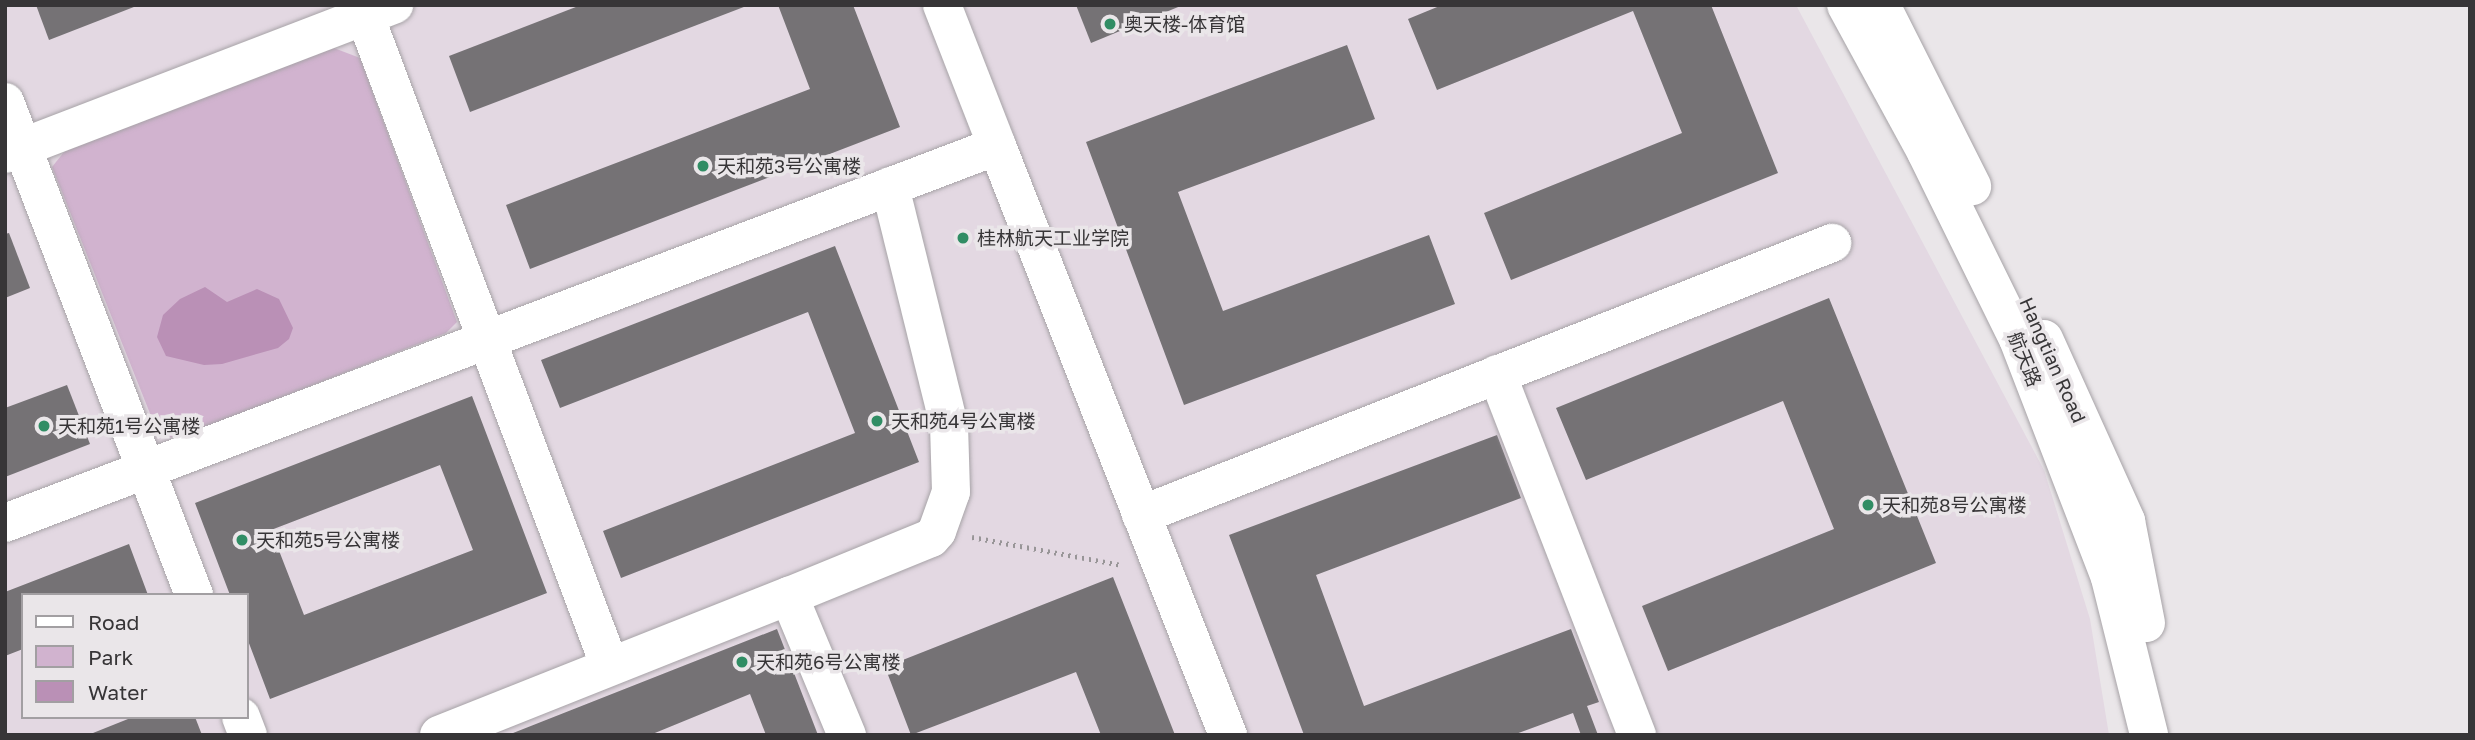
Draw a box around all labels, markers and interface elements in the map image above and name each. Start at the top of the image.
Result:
place label: 奥天楼-体育馆 [1124,13,1245,35]
marker: 奥天楼-体育馆 [1102,16,1118,32]
place label: 天和苑3号公寓楼 [717,155,861,177]
marker: 天和苑3号公寓楼 [695,158,711,174]
place label: 桂林航天工业学院 [977,227,1129,249]
marker: 桂林航天工业学院 [955,230,971,246]
street label: Hangtian Road [2015,294,2091,426]
street label: 航天路 [2004,328,2046,390]
place label: 天和苑4号公寓楼 [891,410,1036,432]
marker: 天和苑4号公寓楼 [869,413,885,429]
place label: 天和苑1号公寓楼 [58,415,200,437]
marker: 天和苑1号公寓楼 [36,418,52,434]
place label: 天和苑8号公寓楼 [1882,494,2027,516]
marker: 天和苑8号公寓楼 [1860,497,1876,513]
place label: 天和苑5号公寓楼 [256,529,400,551]
marker: 天和苑5号公寓楼 [234,532,250,548]
legend [21,593,248,719]
text: Road [88,609,139,635]
text: Park [88,644,133,670]
place label: 天和苑6号公寓楼 [756,651,900,673]
marker: 天和苑6号公寓楼 [734,654,750,670]
text: Water [88,679,148,705]

